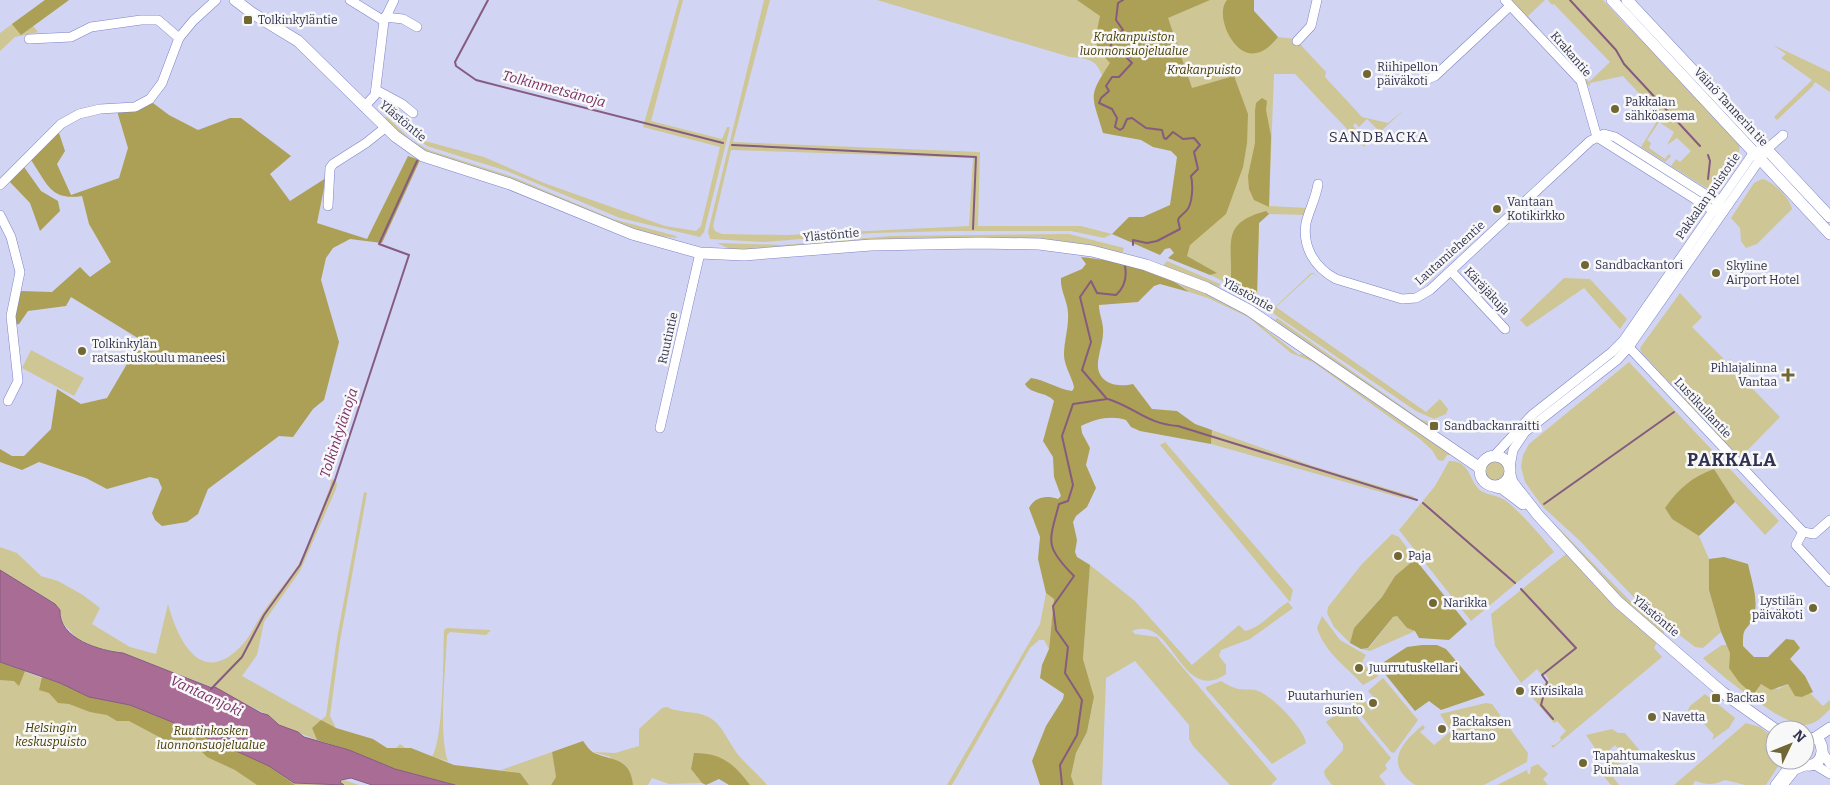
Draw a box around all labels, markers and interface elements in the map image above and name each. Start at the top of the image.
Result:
place label: Tolkinkyläntie [258,13,337,27]
marker: Tolkinkyläntie [242,14,254,26]
street label: Krakantie [1548,29,1594,79]
park label: Krakanpuiston luonnonsuojelualue [1080,30,1188,58]
place label: Riihipellon päiväkoti [1377,60,1438,88]
park label: Krakanpuisto [1167,63,1241,77]
street label: Väinö Tannerin tie [1691,65,1771,149]
water label: Tolkinmetsänoja [501,67,607,111]
marker: Riihipellon päiväkoti [1361,68,1373,80]
place label: Pakkalan sähköasema [1625,95,1695,123]
street label: Ylästöntie [377,98,429,144]
marker: Pakkalan sähköasema [1609,103,1621,115]
district label: SANDBACKA [1329,128,1429,146]
street label: Pakkalan puistotie [1673,150,1743,242]
place label: Vantaan Kotikirkko [1507,195,1565,223]
marker: Vantaan Kotikirkko [1491,203,1503,215]
street label: Lautamiehentie [1412,218,1488,288]
street label: Ylästöntie [802,226,860,244]
place label: Sandbackantori [1595,258,1683,272]
marker: Sandbackantori [1579,259,1591,271]
place label: Skyline Airport Hotel [1726,259,1800,287]
street label: Käräjäkuja [1461,264,1513,318]
marker: Skyline Airport Hotel [1710,267,1722,279]
street label: Ylästöntie [1220,275,1276,315]
street label: Ruutintie [655,311,681,365]
place label: Tolkinkylän ratsastuskoulu maneesi [92,337,226,365]
marker: Tolkinkylän ratsastuskoulu maneesi [76,345,88,357]
place label: Pihlajalinna Vantaa [1710,361,1777,389]
marker: Pihlajalinna Vantaa [1781,368,1795,382]
street label: Lustikullantie [1672,375,1734,441]
water label: Tolkinkylänoja [317,386,361,480]
place label: Sandbackanraitti [1444,419,1540,433]
marker: Sandbackanraitti [1428,420,1440,432]
district label: PAKKALA [1687,449,1777,471]
place label: Paja [1408,549,1432,563]
marker: Paja [1392,550,1404,562]
street label: Ylästöntie [1630,593,1682,639]
place label: Lystilän päiväkoti [1752,594,1803,622]
place label: Narikka [1443,596,1488,610]
marker: Narikka [1427,597,1439,609]
marker: Lystilän päiväkoti [1807,602,1819,614]
place label: Juurrutuskellari [1368,661,1458,675]
marker: Juurrutuskellari [1353,662,1365,674]
water label: Vantaanjoki [167,672,245,720]
place label: Kivisikala [1530,684,1584,698]
marker: Kivisikala [1514,685,1526,697]
place label: Puutarhurien asunto [1287,689,1363,717]
place label: Backas [1726,691,1765,705]
marker: Backas [1710,692,1722,704]
marker: Puutarhurien asunto [1367,697,1379,709]
place label: Navetta [1662,710,1706,724]
marker: Navetta [1646,711,1658,723]
place label: Backaksen kartano [1452,715,1512,743]
north arrow [1765,720,1815,770]
park label: Helsingin keskuspuisto [15,721,87,749]
marker: Backaksen kartano [1436,723,1448,735]
park label: Ruutinkosken luonnonsuojelualue [157,724,265,752]
text: N [1789,727,1809,746]
place label: Tapahtumakeskus Puimala [1593,749,1696,777]
marker: Tapahtumakeskus Puimala [1577,757,1589,769]

